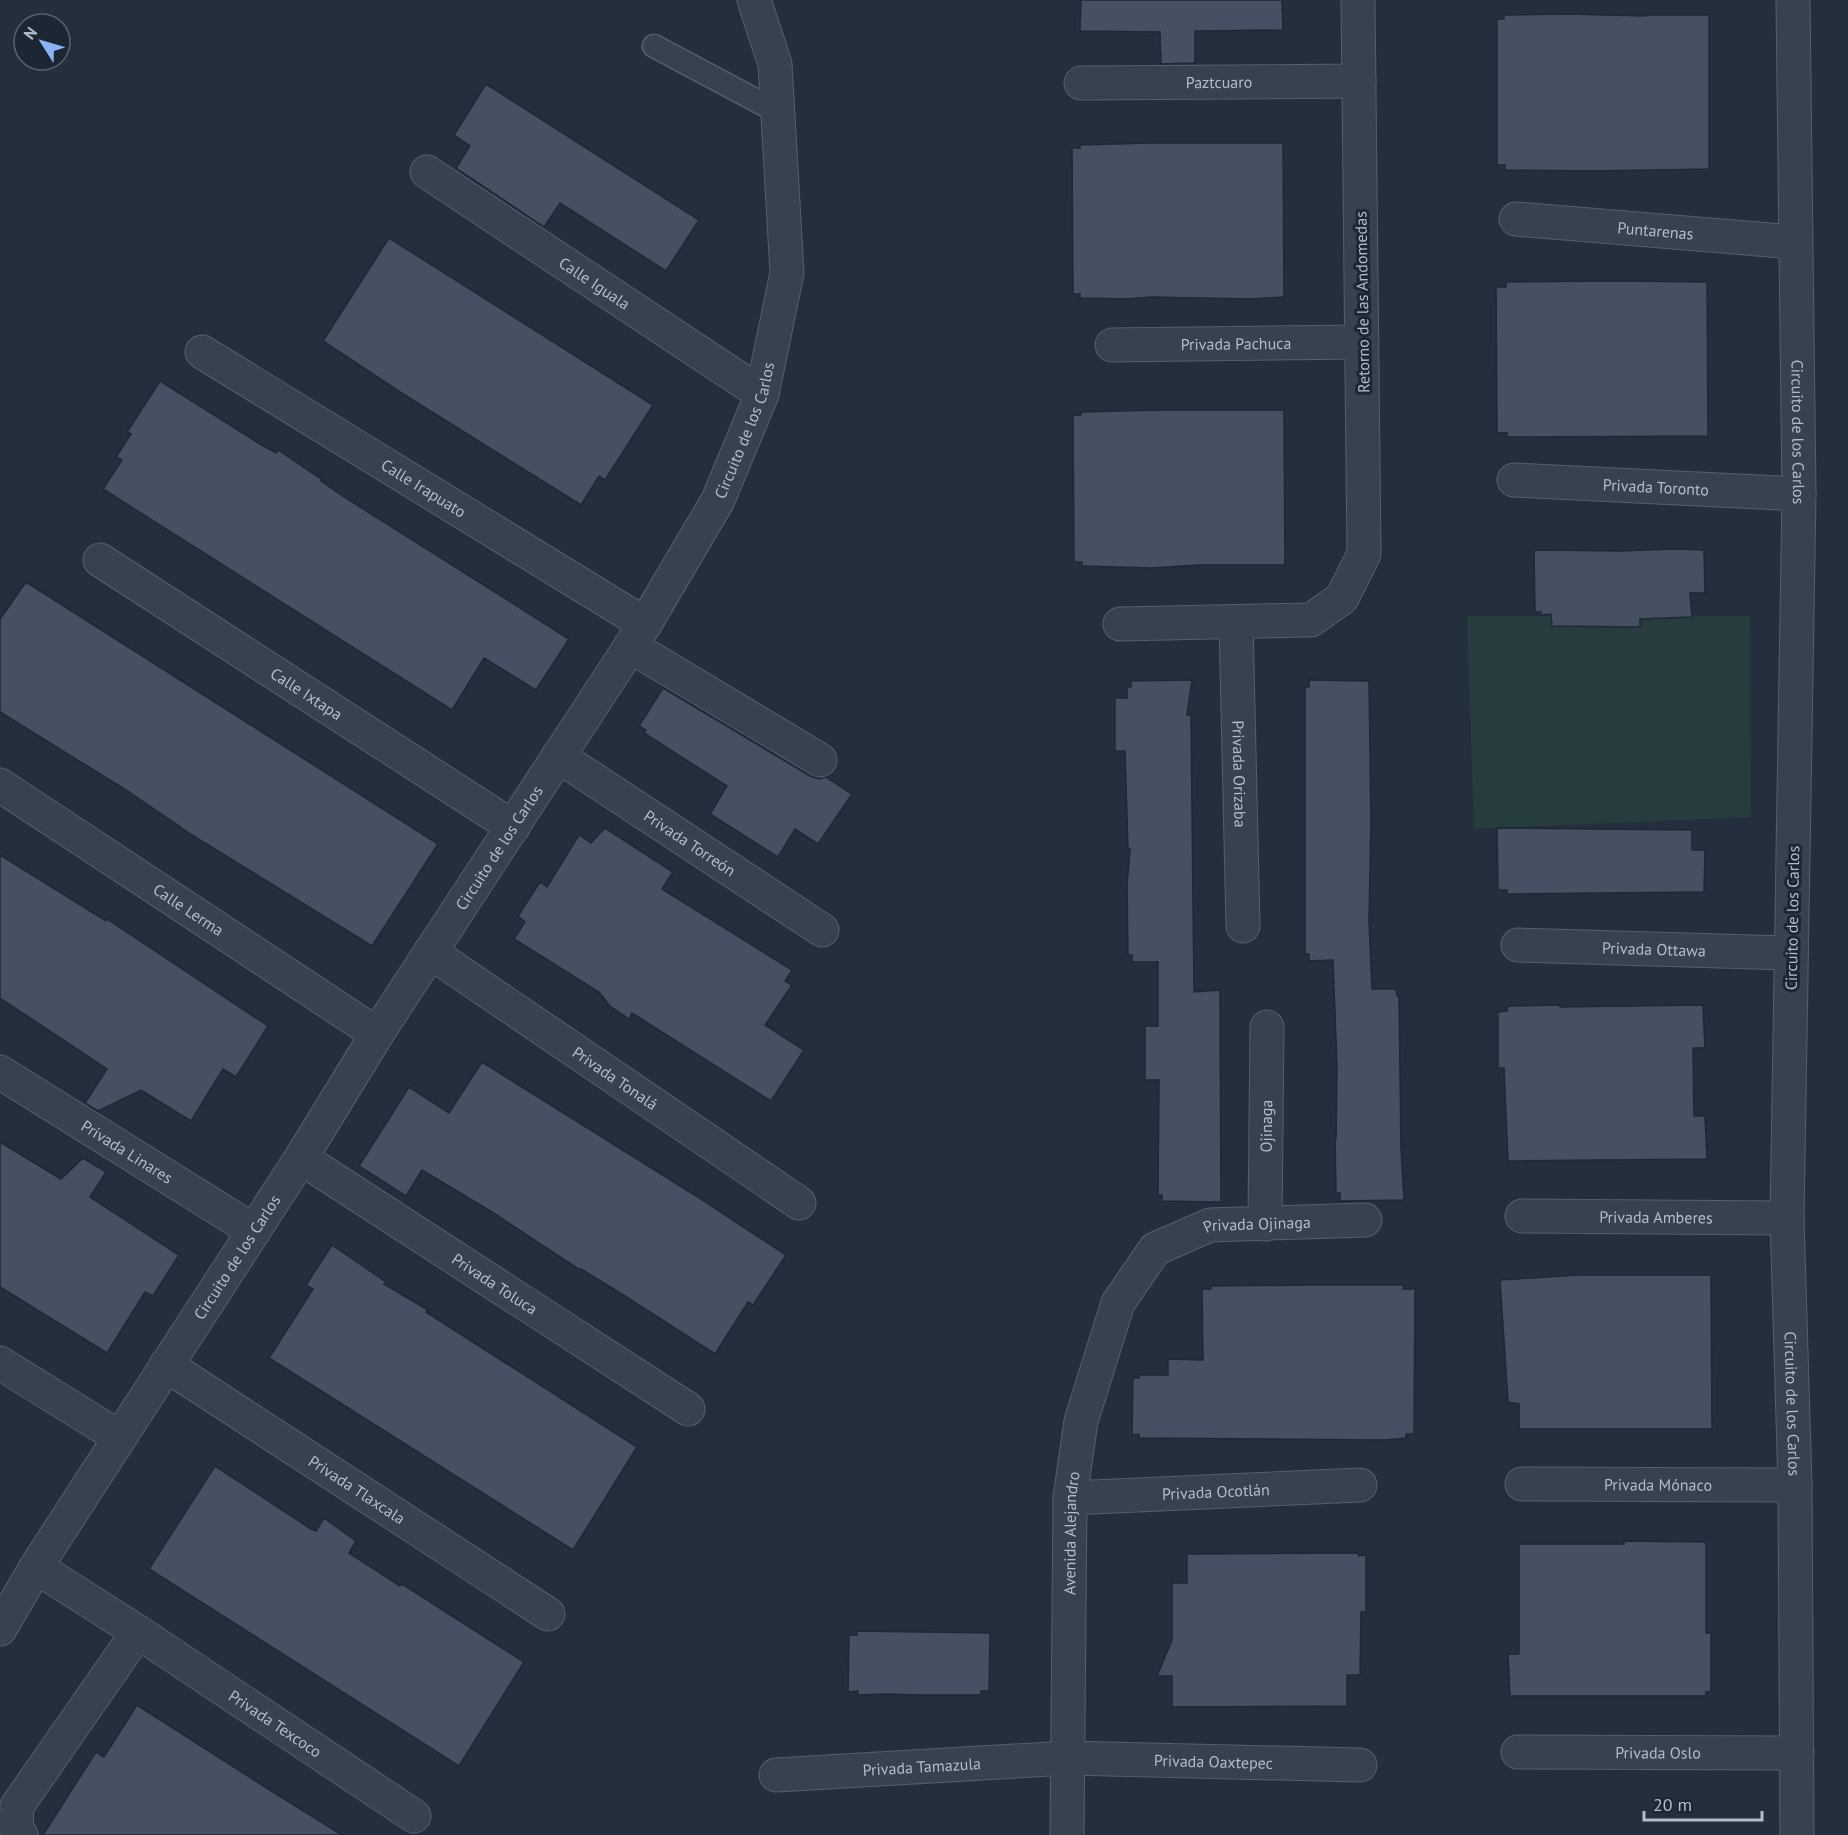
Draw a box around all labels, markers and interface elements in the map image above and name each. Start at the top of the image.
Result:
north arrow [12,12,72,72]
text: N [19,23,41,43]
street label: Paztcuaro [1186,72,1252,92]
street label: Retorno de las Andomedas [1350,211,1374,393]
street label: Puntarenas [1617,217,1695,244]
street label: Calle Iguala [555,252,634,314]
street label: Privada Pachuca [1181,333,1291,354]
street label: Circuito de los Carlos [1787,359,1809,505]
street label: Circuito de los Carlos [710,360,778,502]
street label: Calle Irapuato [378,454,470,522]
street label: Privada Toronto [1602,474,1709,500]
street label: Calle Ixtapa [267,663,346,724]
street label: Privada Orizaba [1228,720,1251,828]
street label: Circuito de los Carlos [451,781,547,914]
street label: Privada Torreón [640,806,740,880]
street label: Circuito de los Carlos [1781,845,1803,990]
street label: Calle Lerma [149,879,228,940]
street label: Privada Ottawa [1602,937,1706,961]
street label: Privada Tonalá [569,1042,662,1114]
street label: Ojinaga [1256,1100,1276,1152]
street label: Privada Linares [78,1115,177,1188]
street label: Circuito de los Carlos [189,1191,285,1323]
street label: Privada Amberes [1599,1207,1713,1227]
street label: Privada Ojinaga [1200,1212,1311,1237]
street label: Privada Toluca [448,1249,541,1319]
street label: Circuito de los Carlos [1780,1331,1805,1477]
street label: Privada Tlaxcala [305,1451,409,1528]
street label: Avenida Alejandro [1059,1470,1084,1595]
street label: Privada Mónaco [1604,1474,1712,1495]
street label: Privada Ocotlán [1162,1479,1270,1504]
street label: Privada Texcoco [225,1685,326,1762]
street label: Privada Oslo [1615,1742,1701,1763]
street label: Privada Oaxtepec [1154,1750,1273,1773]
street label: Privada Tamazula [862,1753,982,1780]
scale bar [1644,1784,1762,1822]
text: 20 m [1653,1793,1692,1816]

